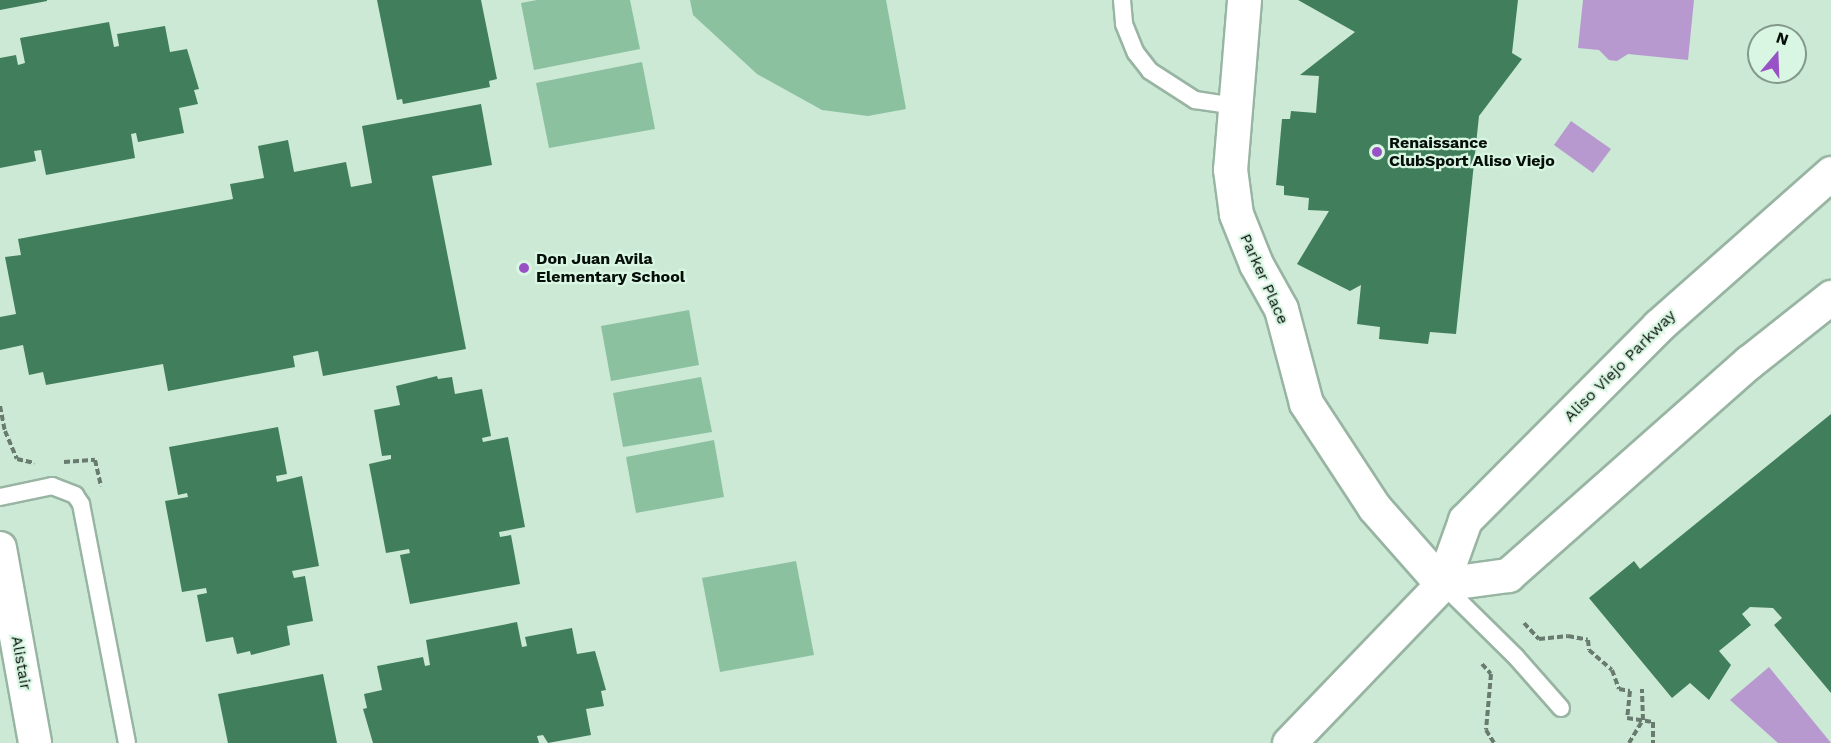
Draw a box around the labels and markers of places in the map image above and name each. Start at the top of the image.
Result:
place label: Renaissance ClubSport Aliso Viejo [1389,133,1556,171]
marker: Renaissance ClubSport Aliso Viejo [1370,145,1384,159]
place label: Don Juan Avila Elementary School [536,249,685,287]
marker: Don Juan Avila Elementary School [517,261,531,275]

